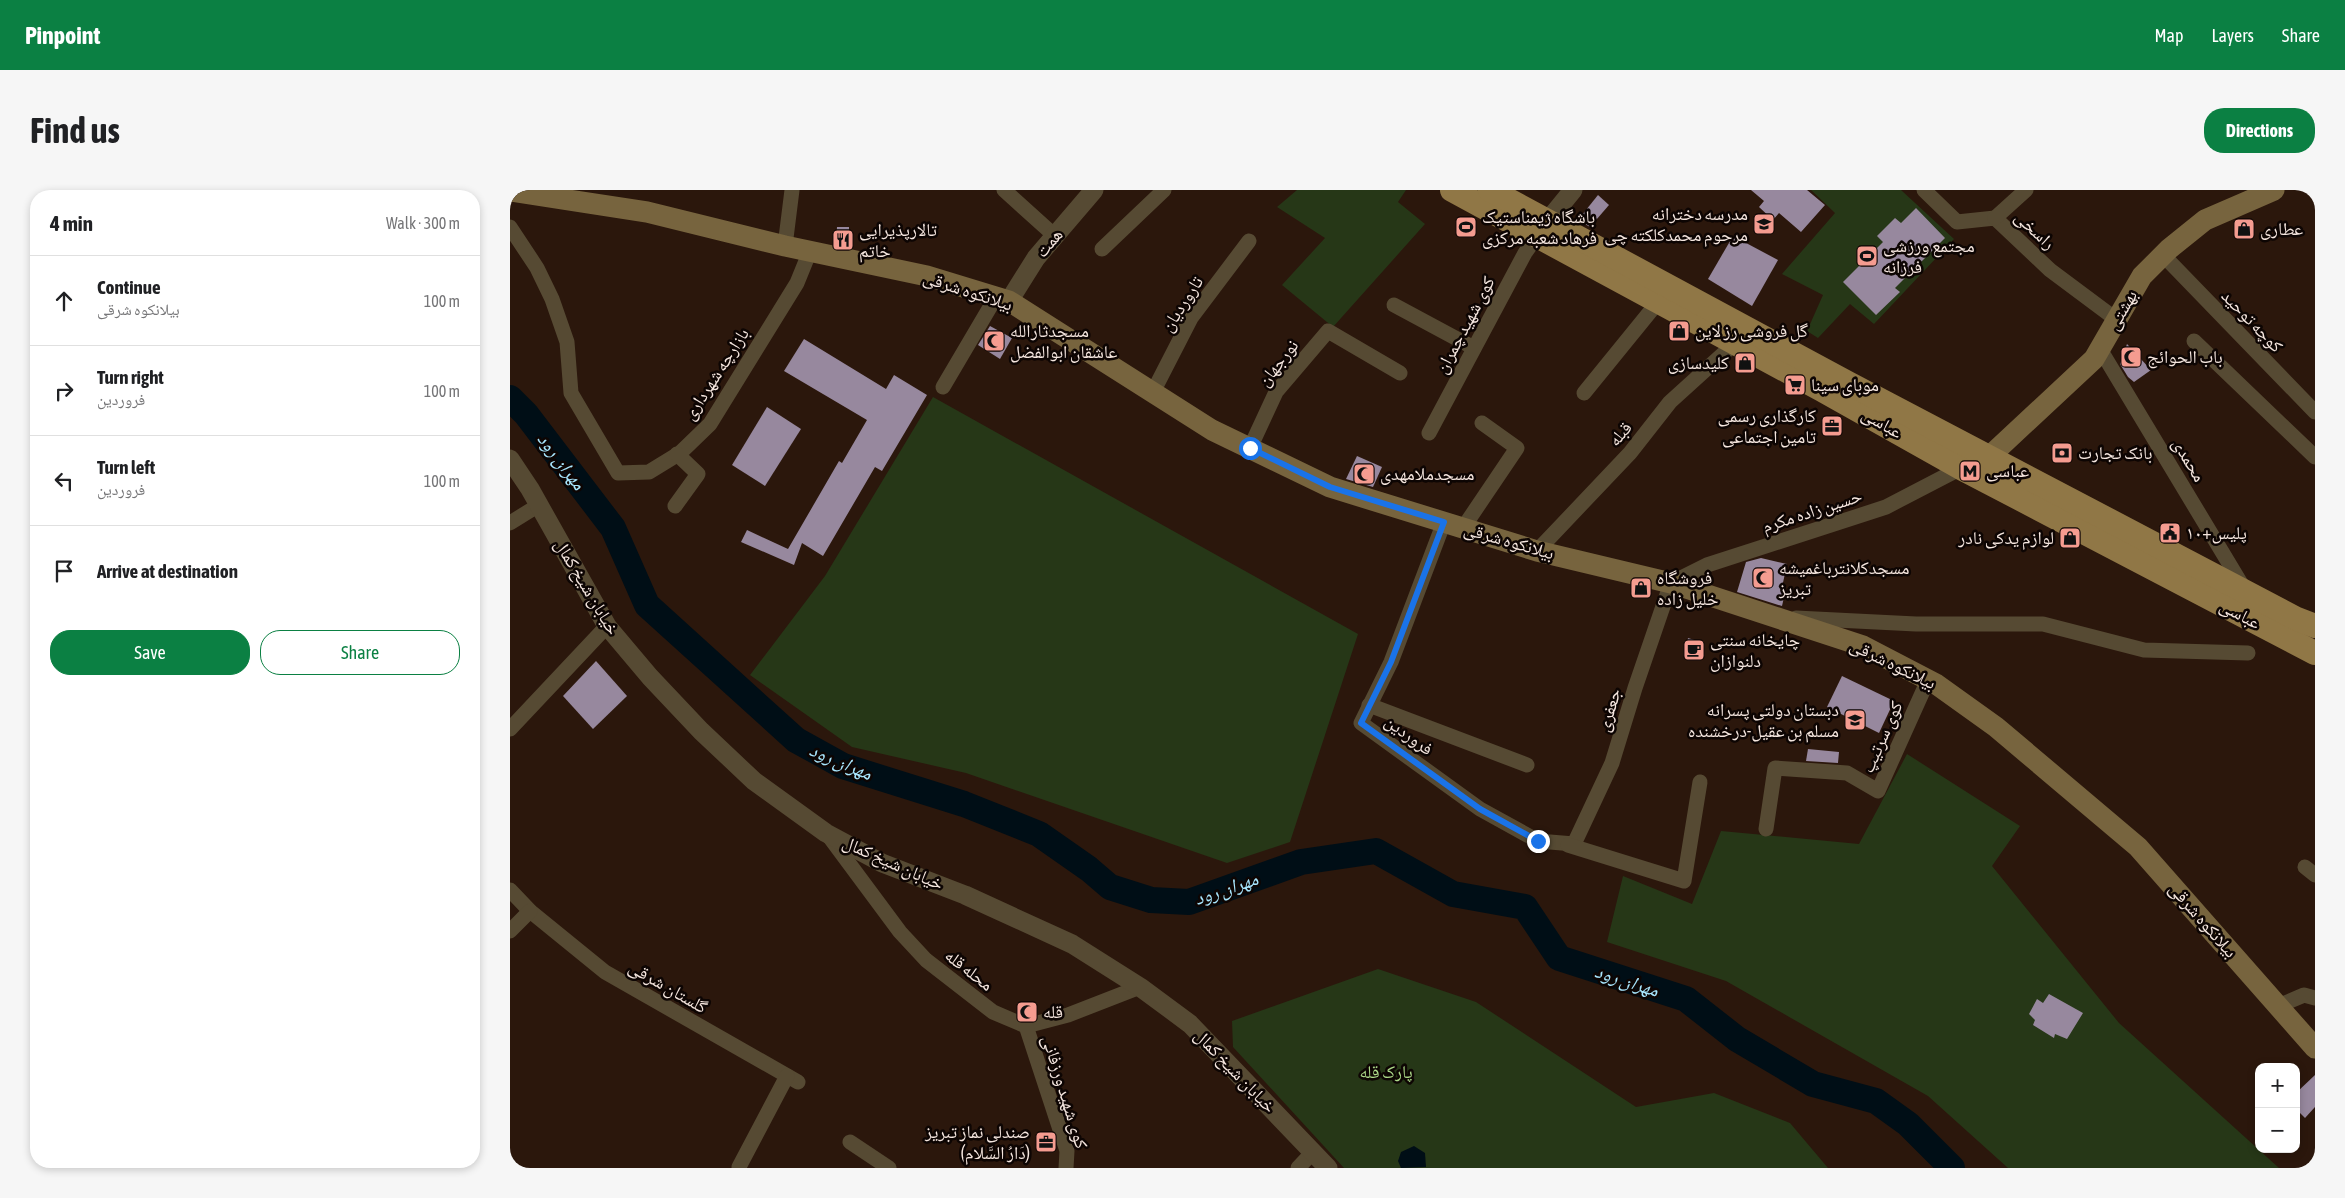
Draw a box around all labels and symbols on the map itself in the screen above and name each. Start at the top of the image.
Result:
place label: مدرسه دخترانه مرحوم محمدکلکته چی [1604,203,1748,247]
place label: باشگاه ژیمناستیک فرهاد شعبه مرکزی [1482,206,1597,249]
street label: راسخی [2010,206,2060,254]
school or university icon: مدرسه دخترانه مرحوم محمدکلکته چی [1752,212,1776,236]
sports icon: باشگاه ژیمناستیک فرهاد شعبه مرکزی [1454,215,1478,239]
shop icon: عطاری [2232,217,2256,241]
place label: عطاری [2260,218,2303,240]
place label: تالارپذیرایی خاتم [859,219,937,263]
street label: همت [1031,224,1067,261]
restaurant icon: تالارپذیرایی خاتم [831,228,855,252]
place label: مجتمع ورزشی فرزانه [1883,235,1975,277]
sports icon: مجتمع ورزشی فرزانه [1855,244,1879,268]
street label: بیلانکوه شرقی [920,266,1016,316]
street label: تاروردیان [1156,272,1208,336]
street label: کوی شهید چمران [1430,272,1500,377]
street label: کوچه توحید [2217,285,2288,357]
street label: بهشتی [2102,286,2142,334]
shop icon: گل فروشی رز لاین [1667,319,1691,343]
place label: مسجدثارالله عاشقان ابوالفضل [1010,320,1117,363]
place label: گل فروشی رز لاین [1695,320,1808,342]
street label: بازارچه شهرداری [678,324,754,424]
mosque icon: مسجدثارالله عاشقان ابوالفضل [982,329,1006,353]
street label: نورجهان [1253,335,1303,391]
mosque icon: باب الحوائج [2119,345,2143,369]
place label: باب الحوائج [2147,346,2223,369]
shop icon: کلیدسازی [1733,351,1757,375]
place label: کلیدسازی [1668,352,1730,374]
supermarket icon: موبای سینا [1783,373,1807,397]
place label: موبای سینا [1811,374,1879,396]
street label: عباسى [1858,403,1906,443]
place label: کارگذاری رسمی تامین اجتماعی [1718,405,1817,448]
office icon: کارگذاری رسمی تامین اجتماعی [1820,414,1844,438]
street label: قبله [1603,417,1636,451]
water label: مهران رود [533,428,591,495]
street label: محمدی [2167,434,2211,486]
route start [1239,437,1262,460]
bank icon: بانک تجارت [2050,441,2074,465]
place label: بانک تجارت [2078,442,2152,464]
metro station icon: عباسی [1958,459,1982,483]
place label: عباسی [1986,460,2029,482]
mosque icon: مسجدملامهدی [1352,462,1376,486]
place label: مسجدملامهدی [1380,463,1475,485]
street label: حسین زاده مکرم [1759,484,1865,538]
street label: بیلانکوه شرقی [1461,518,1557,564]
public building icon: پلیس+۱۰ [2158,521,2182,545]
place label: پلیس+۱۰ [2186,522,2247,544]
shop icon: لوازم یدکی نادر [2058,526,2082,550]
place label: لوازم یدکی نادر [1957,527,2054,550]
street label: خیابان شیخ کمال [549,535,624,639]
place label: مسجدکلانترباغمیشه تبریز [1778,557,1909,600]
mosque icon: مسجدکلانترباغمیشه تبریز [1751,566,1775,590]
place label: فروشگاه خلیل زاده [1657,567,1718,610]
shop icon: فروشگاه خلیل زاده [1629,576,1653,600]
street label: عباسى [2216,594,2264,634]
place label: چایخانه سنتی دلنوازان [1710,629,1800,672]
street label: بیلانکوه شرقی [1846,634,1940,694]
cafe icon: چایخانه سنتی دلنوازان [1682,638,1706,662]
street label: جعفری [1592,686,1626,734]
street label: کوی سرتیپ [1857,697,1908,776]
place label: دبستان دولتی پسرانه مسلم بن عقیل-درخشنده [1688,699,1839,743]
school or university icon: دبستان دولتی پسرانه مسلم بن عقیل-درخشنده [1843,708,1867,732]
street label: فروردین [1381,710,1437,760]
water label: مهران رود [806,738,876,785]
route end [1527,830,1550,853]
street label: خیابان شیخ کمال [839,831,947,896]
water label: مهران رود [1191,867,1261,910]
street label: بیلانکوه شرقی [2164,878,2242,962]
street label: محله قله [941,944,998,995]
street label: گلستان شرقی [625,956,712,1019]
water label: مهران رود [1592,959,1662,1002]
mosque icon: قله [1015,1000,1039,1024]
place label: قله [1043,1001,1063,1022]
street label: خیابان شیخ کمال [1189,1025,1280,1118]
street label: کوی شهید ورزفانی [1037,1033,1093,1152]
park label: پارک قله [1359,1061,1413,1083]
place label: صندلی نماز تبریز (دَارُ السَّلام) [924,1121,1030,1165]
office icon: صندلی نماز تبریز (دَارُ السَّلام) [1034,1130,1058,1154]

